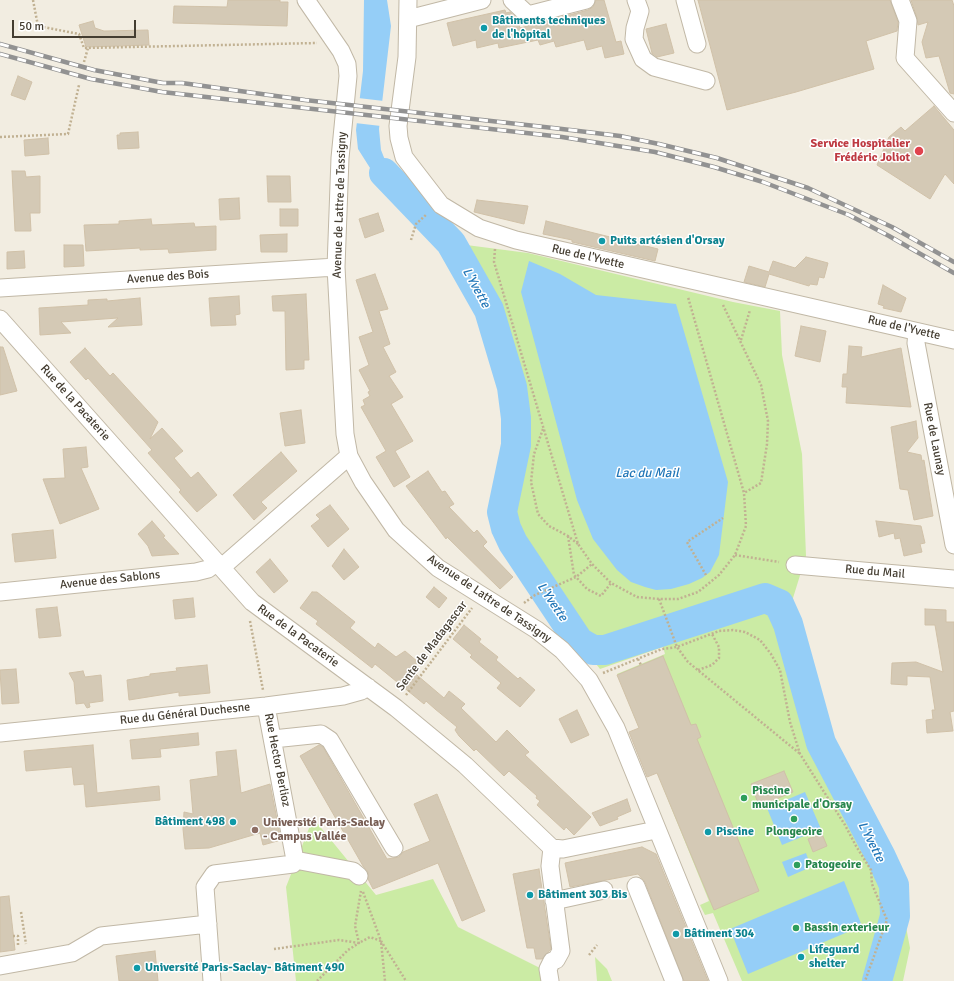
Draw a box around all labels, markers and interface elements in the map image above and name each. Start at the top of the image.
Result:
scale bar [14,12,138,38]
place label: Bâtiments techniques de l'hôpital [492,14,605,42]
text: 50 m [19,19,44,34]
marker: Bâtiments techniques de l'hôpital [479,23,489,33]
street label: Avenue de Lattre de Tassigny [330,131,350,279]
place label: Service Hospitalier Frédéric Joliot [811,137,910,165]
marker: Service Hospitalier Frédéric Joliot [913,145,925,157]
place label: Puits artésien d'Orsay [610,234,725,248]
marker: Puits artésien d'Orsay [597,236,607,246]
street label: Rue de l'Yvette [550,242,626,272]
water label: L'Yvette [459,265,493,311]
street label: Avenue des Bois [126,267,210,287]
street label: Rue de l'Yvette [866,313,942,343]
street label: Rue de la Pacaterie [37,362,113,444]
street label: Rue de Launay [920,401,948,477]
water label: Lac du Mail [615,466,679,482]
street label: Avenue de Lattre de Tassigny [424,552,554,646]
street label: Rue du Mail [844,562,906,582]
street label: Avenue des Sablons [59,568,161,592]
water label: L'Yvette [533,580,571,624]
street label: Sente de Madagascar [393,598,471,694]
street label: Rue de la Pacaterie [254,602,342,670]
street label: Rue du Général Duchesne [119,700,251,728]
street label: Rue Hector Berlioz [261,712,293,808]
place label: Piscine municipale d'Orsay [752,784,852,812]
marker: Piscine municipale d'Orsay [739,793,749,803]
marker: Plongeoire [789,814,799,824]
place label: Bâtiment 498 [155,815,225,829]
place label: Université Paris-Saclay - Campus Vallée [263,816,385,844]
marker: Bâtiment 498 [228,817,238,827]
water label: L'Yvette [854,819,888,865]
marker: Université Paris-Saclay - Campus Vallée [250,825,260,835]
place label: Piscine [716,825,754,839]
place label: Plongeoire [766,825,822,839]
marker: Piscine [703,827,713,837]
place label: Patogeoire [805,858,861,872]
marker: Patogeoire [792,860,802,870]
place label: Bâtiment 303 Bis [538,888,627,902]
marker: Bâtiment 303 Bis [525,890,535,900]
place label: Bassin exterieur [804,921,889,935]
marker: Bassin exterieur [791,923,801,933]
place label: Bâtiment 304 [684,927,754,941]
marker: Bâtiment 304 [671,929,681,939]
place label: Lifeguard shelter [809,943,859,971]
marker: Lifeguard shelter [796,952,806,962]
place label: Université Paris-Saclay- Bâtiment 490 [145,961,344,975]
marker: Université Paris-Saclay- Bâtiment 490 [132,963,142,973]

